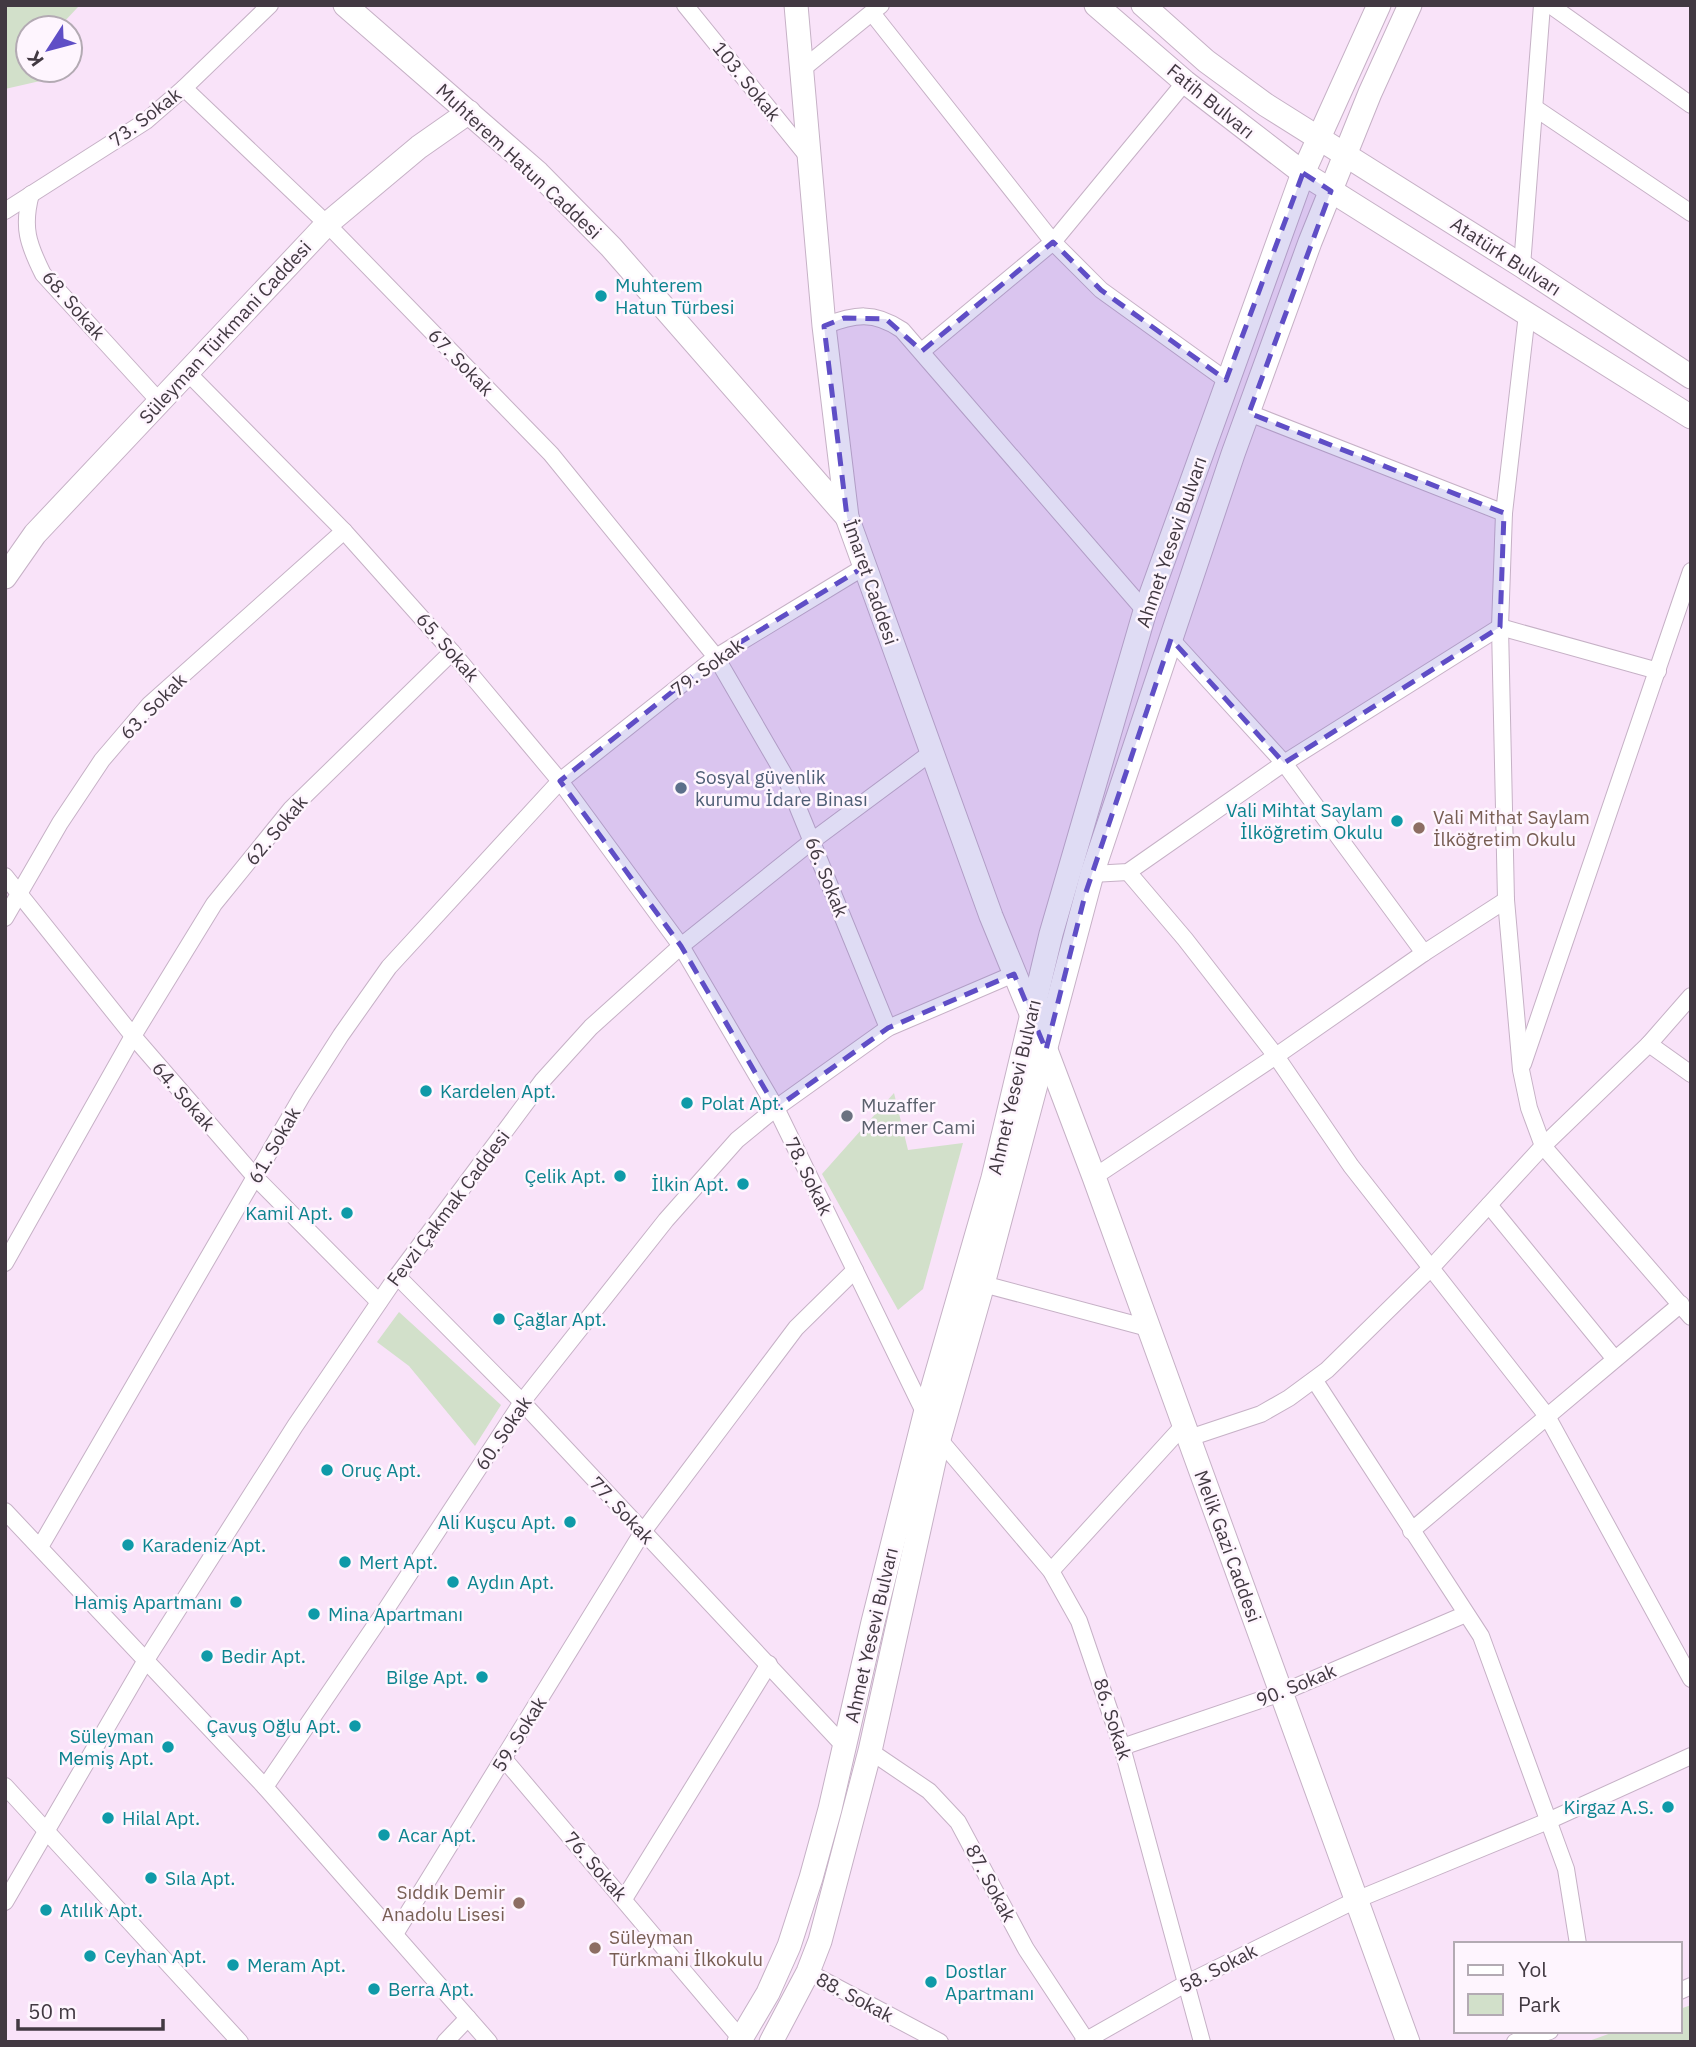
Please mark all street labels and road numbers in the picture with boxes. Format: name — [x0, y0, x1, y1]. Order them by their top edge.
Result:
street label: 103. Sokak — [708, 36, 786, 126]
street label: Fatih Bulvarı — [1162, 58, 1260, 144]
street label: Muhterem Hatun Caddesi — [431, 78, 607, 244]
street label: 73. Sokak — [104, 82, 186, 152]
street label: Atatürk Bulvarı — [1446, 211, 1566, 301]
street label: Süleyman Türkmani Caddesi — [134, 235, 316, 429]
street label: 68. Sokak — [37, 265, 111, 345]
street label: 67. Sokak — [423, 323, 499, 401]
street label: Ahmet Yesevi Bulvarı — [1130, 453, 1212, 631]
street label: İmaret Caddesi — [838, 516, 904, 648]
street label: 65. Sokak — [411, 607, 485, 687]
street label: 79. Sokak — [666, 633, 748, 701]
street label: 63. Sokak — [115, 668, 191, 744]
street label: 62. Sokak — [240, 790, 312, 870]
street label: 66. Sokak — [800, 833, 854, 921]
street label: Ahmet Yesevi Bulvarı — [982, 997, 1046, 1177]
street label: 64. Sokak — [147, 1056, 221, 1136]
street label: 61. Sokak — [243, 1103, 305, 1187]
street label: Fevzi Çakmak Caddesi — [381, 1125, 515, 1291]
street label: 78. Sokak — [780, 1133, 838, 1219]
street label: 60. Sokak — [470, 1391, 536, 1475]
street label: Melik Gazi Caddesi — [1189, 1467, 1267, 1625]
street label: 77. Sokak — [585, 1471, 659, 1549]
street label: Ahmet Yesevi Bulvarı — [839, 1545, 903, 1725]
street label: 90. Sokak — [1252, 1658, 1340, 1712]
street label: 86. Sokak — [1089, 1675, 1137, 1763]
street label: 59. Sokak — [487, 1692, 551, 1776]
street label: 76. Sokak — [559, 1826, 633, 1906]
street label: 87. Sokak — [961, 1840, 1021, 1926]
street label: 58. Sokak — [1175, 1938, 1261, 1998]
street label: 88. Sokak — [812, 1967, 898, 2027]

